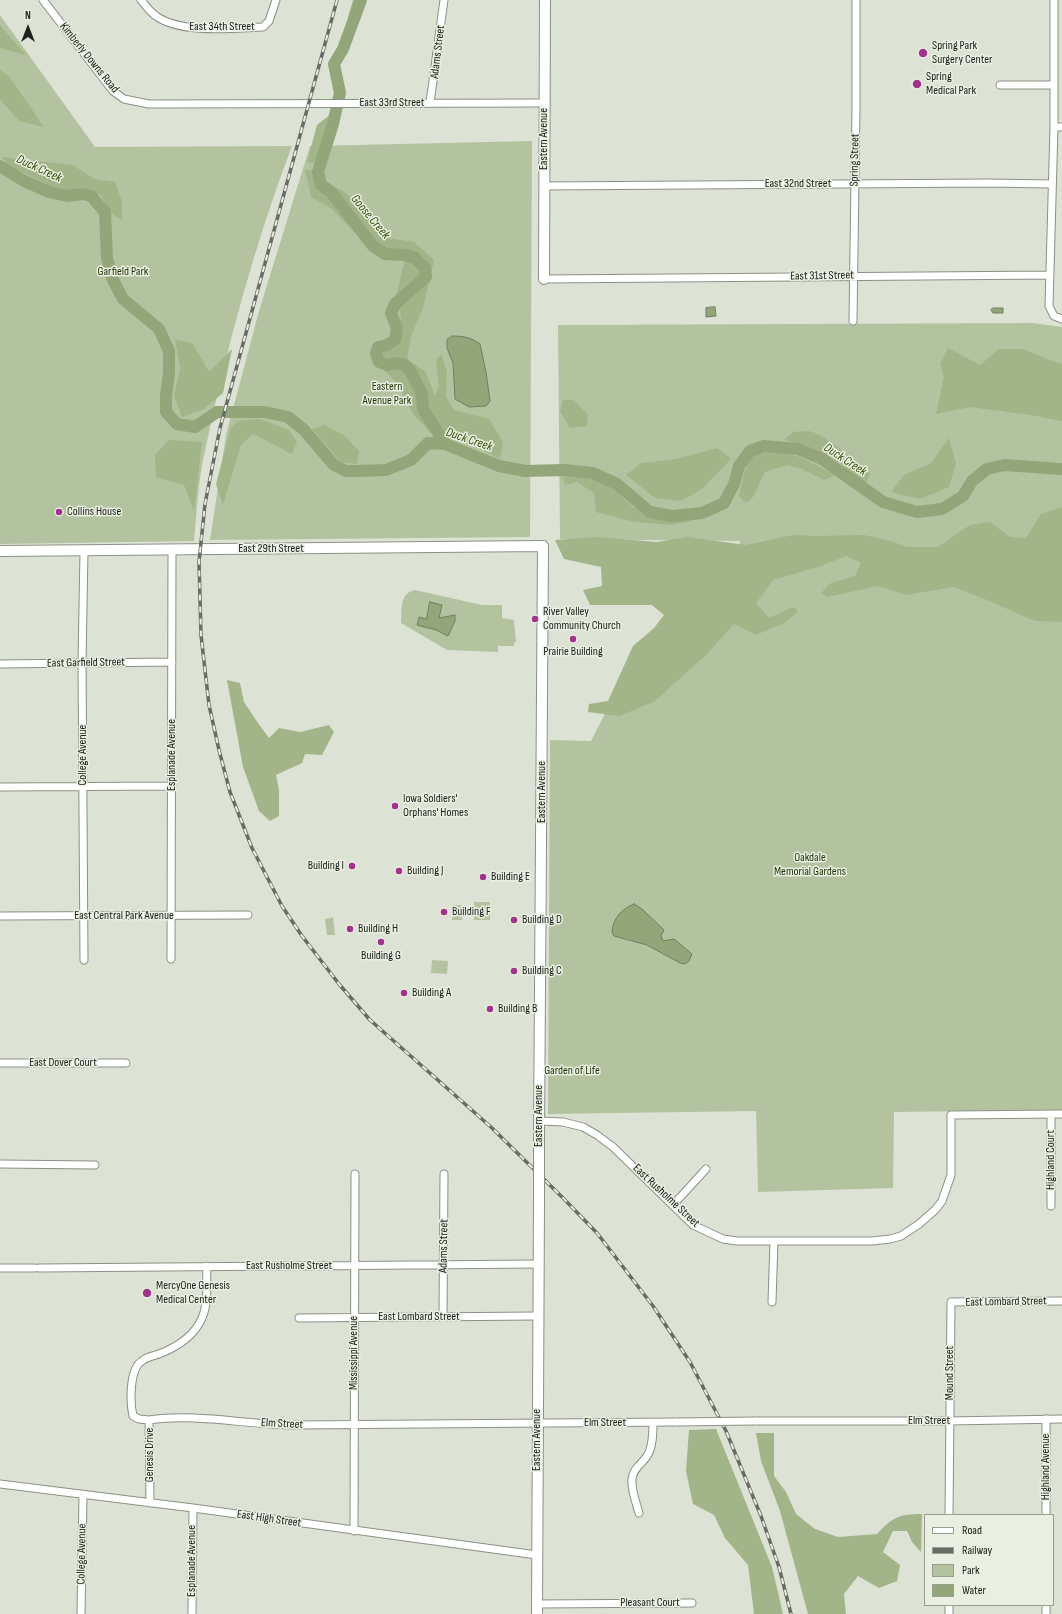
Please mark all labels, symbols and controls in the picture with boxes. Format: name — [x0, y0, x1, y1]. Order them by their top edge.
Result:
north arrow — [8, 8, 48, 48]
text: N — [25, 9, 31, 22]
street label: Kimberly Downs Road — [56, 20, 122, 96]
street label: East 34th Street — [189, 20, 255, 34]
street label: Adams Street — [428, 24, 448, 80]
place label: Spring Park Surgery Center — [932, 39, 993, 67]
marker: Spring Park Surgery Center — [917, 47, 929, 59]
place label: Spring Medical Park — [926, 70, 976, 98]
marker: Spring Medical Park — [911, 78, 923, 90]
street label: East 33rd Street — [360, 96, 424, 110]
street label: Eastern Avenue — [537, 108, 551, 170]
street label: Spring Street — [847, 133, 863, 187]
water label: Duck Creek — [14, 152, 64, 186]
street label: East 32nd Street — [765, 177, 831, 191]
water label: Goose Creek — [347, 192, 393, 242]
park label: Garfield Park — [98, 265, 148, 279]
street label: East 31st Street — [790, 268, 854, 284]
park label: Eastern Avenue Park — [363, 380, 411, 408]
water label: Duck Creek — [444, 425, 494, 455]
water label: Duck Creek — [821, 440, 869, 480]
place label: Collins House — [67, 505, 121, 519]
marker: Collins House — [54, 507, 64, 517]
street label: East 29th Street — [238, 542, 304, 556]
place label: River Valley Community Church — [543, 605, 621, 633]
marker: River Valley Community Church — [530, 614, 540, 624]
marker: Prairie Building — [568, 634, 578, 644]
place label: Prairie Building — [543, 645, 603, 659]
street label: East Garfield Street — [47, 655, 125, 671]
street label: Esplanade Avenue — [165, 719, 179, 791]
street label: College Avenue — [76, 725, 90, 785]
street label: Eastern Avenue — [535, 761, 549, 823]
place label: Iowa Soldiers' Orphans' Homes — [403, 792, 468, 820]
marker: Iowa Soldiers' Orphans' Homes — [390, 801, 400, 811]
park label: Oakdale Memorial Gardens — [774, 851, 846, 879]
place label: Building I — [308, 859, 344, 873]
marker: Building I — [347, 861, 357, 871]
place label: Building J — [407, 864, 443, 878]
marker: Building J — [394, 866, 404, 876]
place label: Building E — [491, 870, 530, 884]
marker: Building E — [478, 872, 488, 882]
place label: Building F — [452, 905, 491, 919]
marker: Building F — [439, 907, 449, 917]
street label: East Central Park Avenue — [74, 909, 174, 923]
place label: Building D — [522, 913, 562, 927]
marker: Building D — [509, 915, 519, 925]
place label: Building H — [358, 922, 398, 936]
marker: Building H — [345, 924, 355, 934]
marker: Building G — [376, 937, 386, 947]
place label: Building G — [361, 949, 401, 963]
place label: Building C — [522, 964, 562, 978]
marker: Building C — [509, 966, 519, 976]
place label: Building A — [412, 986, 451, 1000]
marker: Building A — [399, 988, 409, 998]
place label: Building B — [498, 1002, 537, 1016]
marker: Building B — [485, 1004, 495, 1014]
street label: East Dover Court — [29, 1056, 97, 1070]
park label: Garden of Life — [544, 1064, 600, 1078]
street label: Eastern Avenue — [532, 1085, 546, 1147]
street label: Highland Court — [1044, 1130, 1058, 1190]
street label: East Rusholme Street — [630, 1161, 702, 1231]
street label: Adams Street — [436, 1219, 452, 1273]
street label: East Rusholme Street — [246, 1259, 332, 1273]
place label: MercyOne Genesis Medical Center — [156, 1279, 230, 1307]
marker: MercyOne Genesis Medical Center — [141, 1287, 153, 1299]
street label: East Lombard Street — [965, 1294, 1047, 1310]
street label: East Lombard Street — [378, 1310, 460, 1324]
street label: Mississippi Avenue — [347, 1316, 361, 1390]
street label: Mound Street — [943, 1346, 957, 1400]
street label: Eastern Avenue — [530, 1409, 544, 1471]
street label: Elm Street — [908, 1414, 950, 1428]
street label: Elm Street — [261, 1416, 303, 1432]
street label: Elm Street — [584, 1416, 626, 1430]
street label: Genesis Drive — [143, 1428, 157, 1482]
street label: Highland Avenue — [1039, 1434, 1053, 1500]
street label: East High Street — [236, 1507, 302, 1531]
legend — [924, 1514, 1054, 1606]
street label: College Avenue — [74, 1523, 90, 1585]
text: Road — [962, 1523, 982, 1538]
street label: Esplanade Avenue — [185, 1525, 199, 1597]
text: Railway — [962, 1543, 992, 1558]
text: Park — [962, 1563, 980, 1578]
text: Water — [962, 1583, 986, 1598]
street label: Pleasant Court — [620, 1596, 680, 1610]

